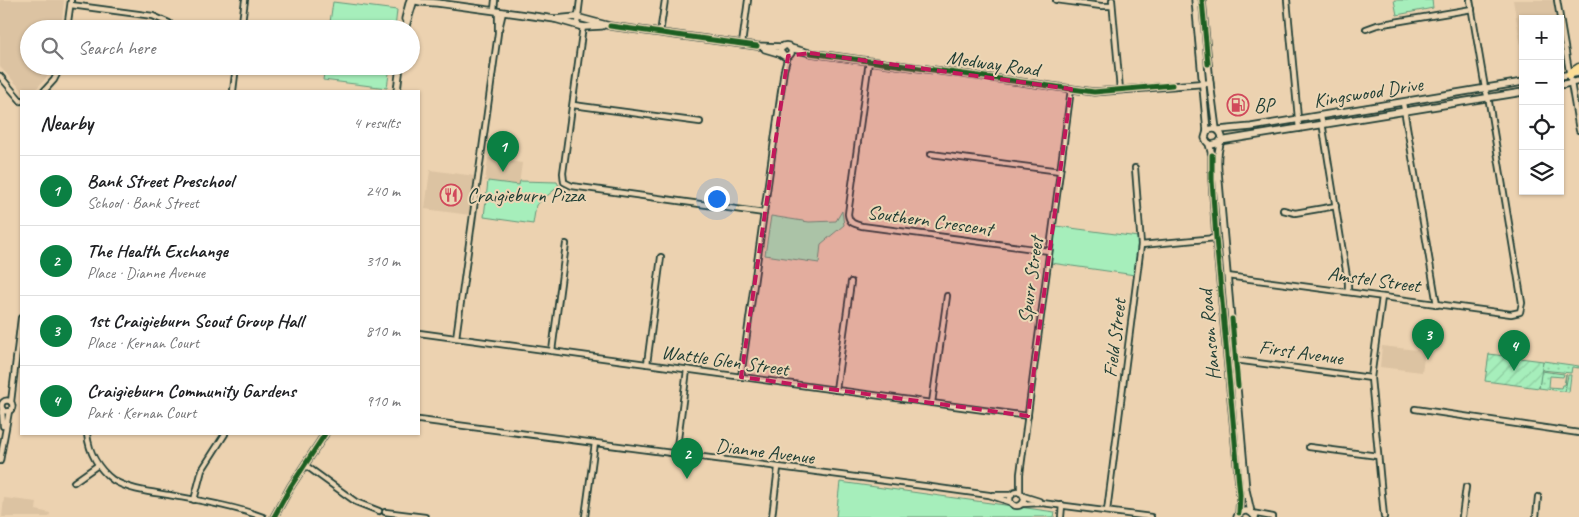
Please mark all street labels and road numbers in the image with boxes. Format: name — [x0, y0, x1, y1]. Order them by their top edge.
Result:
street label: Medway Road — [945, 45, 1044, 83]
street label: Kingswood Drive — [1312, 71, 1426, 113]
street label: Southern Crescent — [866, 199, 998, 242]
street label: Spurr Street — [1012, 232, 1049, 325]
street label: Amstel Street — [1326, 261, 1424, 299]
street label: Hanson Road — [1193, 285, 1226, 381]
street label: Field Street — [1097, 295, 1132, 379]
street label: First Avenue — [1257, 334, 1346, 371]
street label: Wattle Glen Street — [660, 339, 792, 382]
street label: Dianne Avenue — [714, 433, 817, 470]

